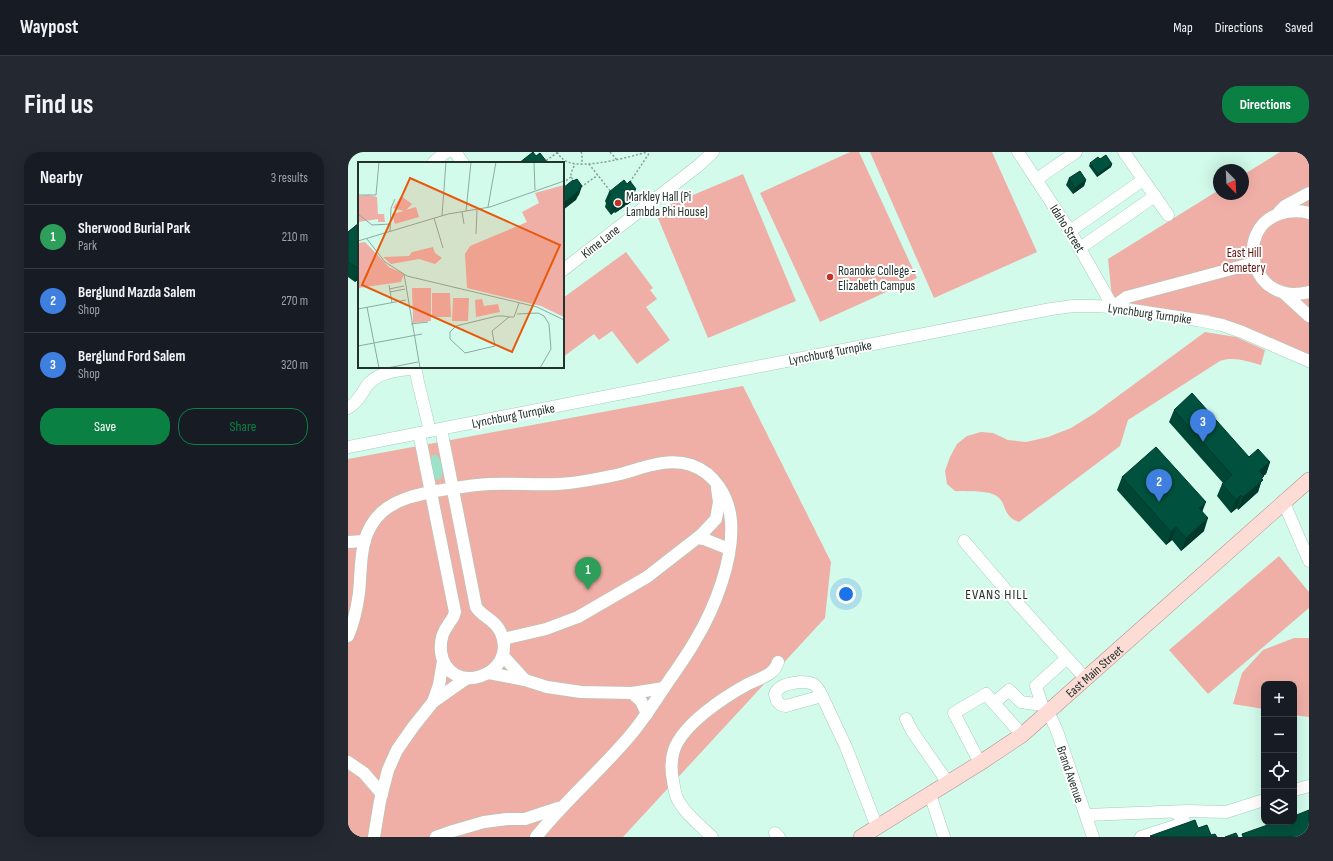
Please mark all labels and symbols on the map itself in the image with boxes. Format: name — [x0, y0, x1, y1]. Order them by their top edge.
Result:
inset map — [358, 162, 564, 368]
north arrow — [1213, 164, 1249, 200]
place label: Markley Hall (Pi Lambda Phi House) — [626, 189, 708, 220]
marker: Markley Hall (Pi Lambda Phi House) — [613, 198, 623, 208]
street label: Idaho Street — [1046, 202, 1088, 255]
street label: Kime Lane — [578, 222, 623, 262]
park label: East Hill Cemetery — [1223, 245, 1265, 276]
place label: Roanoke College - Elizabeth Campus — [838, 263, 916, 294]
marker: Roanoke College - Elizabeth Campus — [825, 272, 835, 282]
street label: Lynchburg Turnpike — [1107, 300, 1193, 328]
street label: Lynchburg Turnpike — [787, 337, 873, 369]
street label: Lynchburg Turnpike — [470, 400, 556, 432]
pin: 3 — [1190, 409, 1216, 442]
pin: 2 — [1146, 469, 1172, 502]
pin: 1 — [575, 557, 601, 590]
your location — [836, 584, 856, 604]
district label: EVANS HILL — [965, 586, 1029, 603]
street label: East Main Street — [1063, 642, 1127, 701]
street label: Brand Avenue — [1053, 744, 1087, 805]

